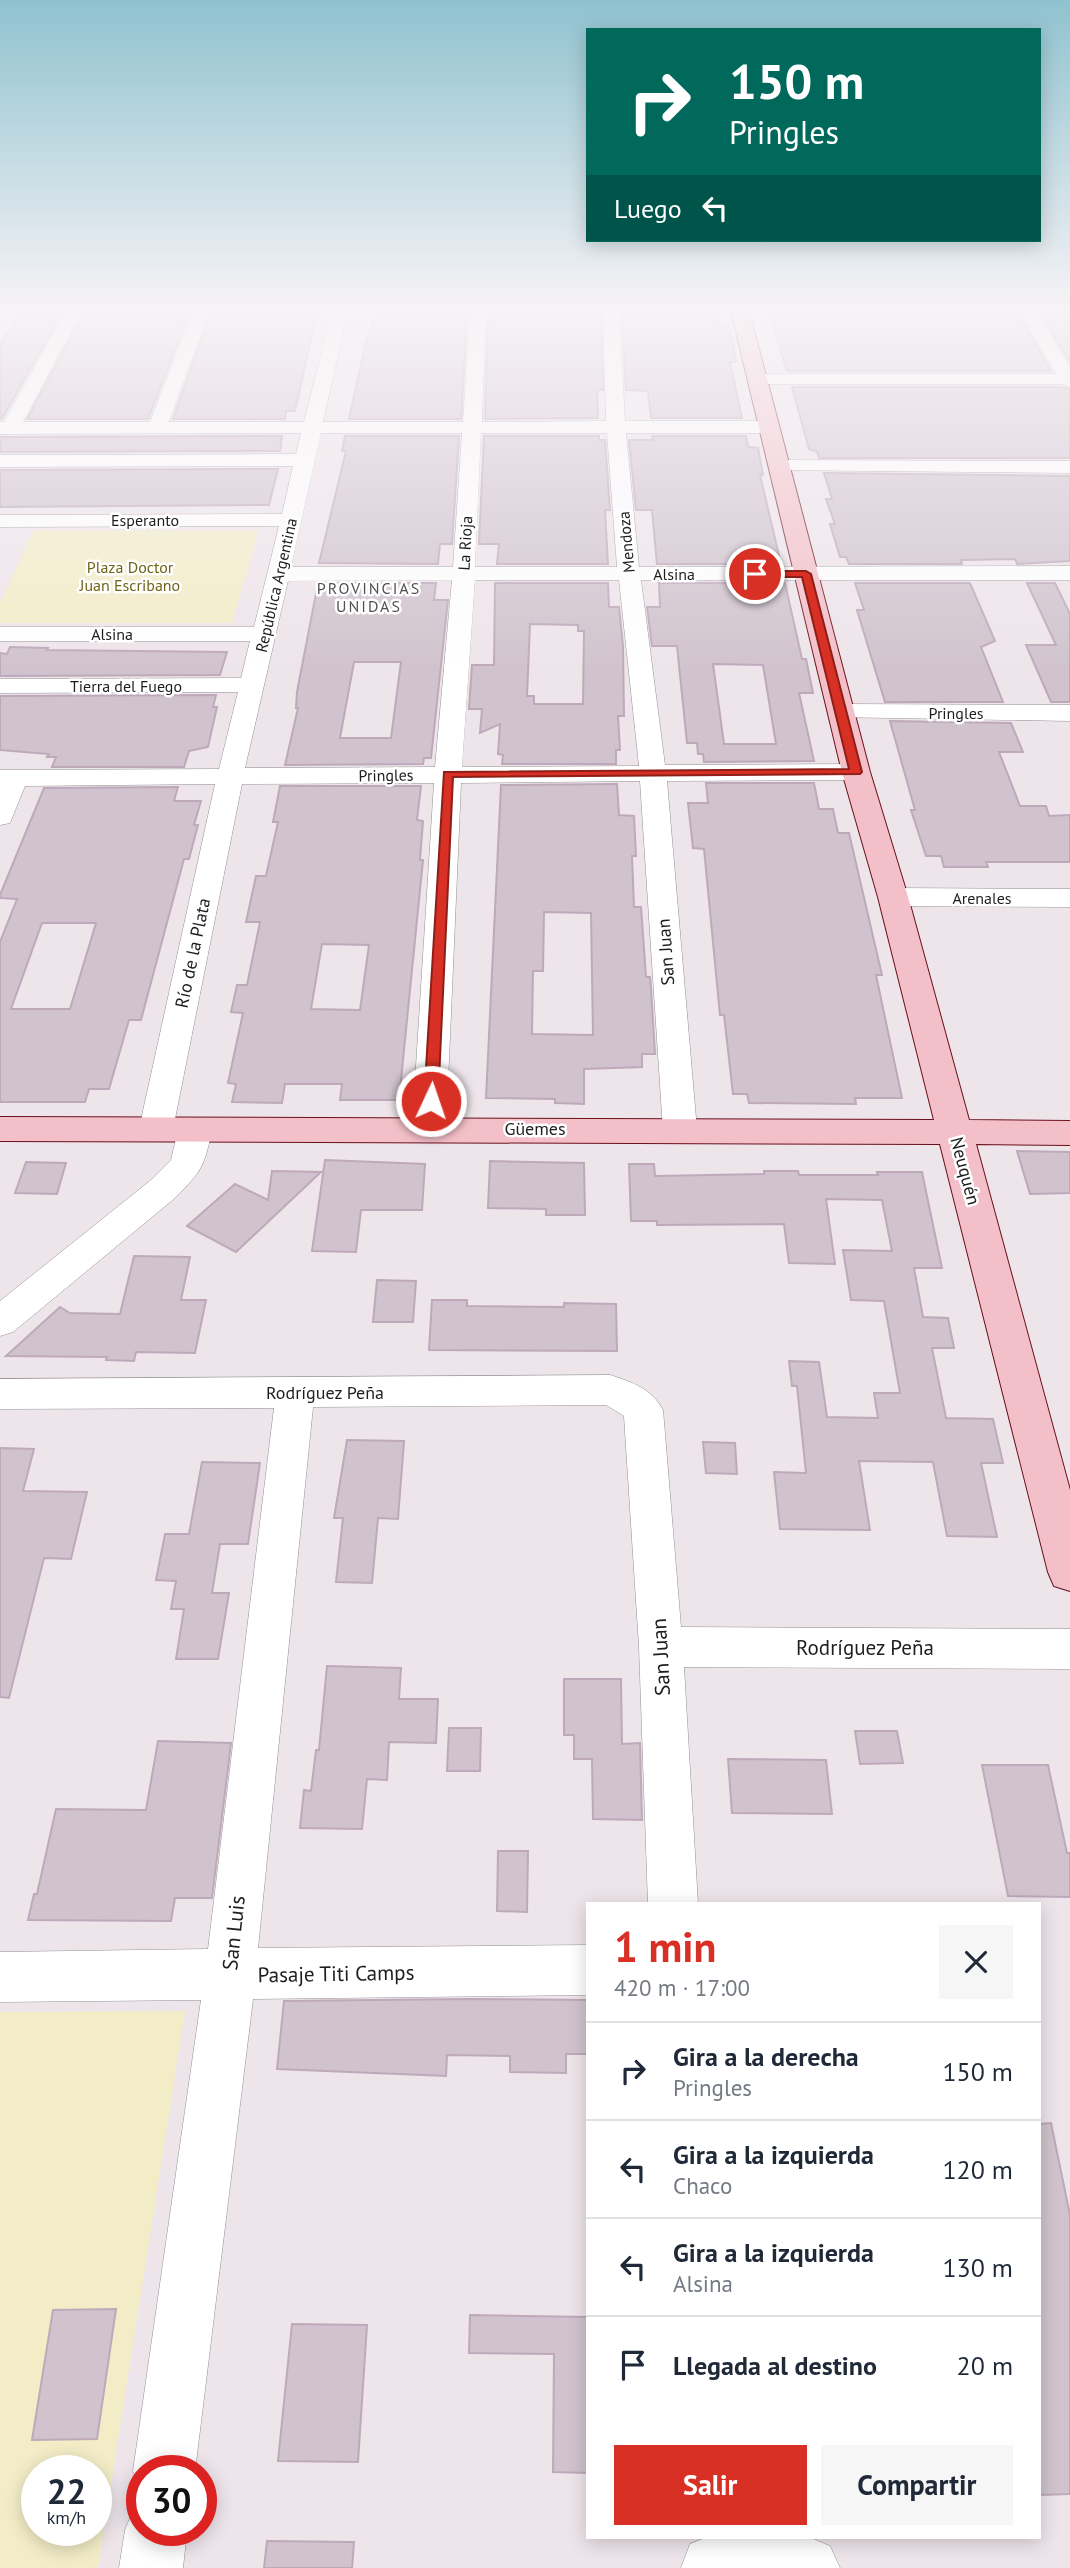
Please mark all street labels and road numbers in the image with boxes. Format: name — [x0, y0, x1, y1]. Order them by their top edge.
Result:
street label: Esperanto — [111, 510, 179, 530]
street label: Mendoza — [613, 510, 639, 574]
street label: La Rioja — [454, 515, 476, 571]
street label: República Argentina — [251, 516, 301, 654]
street label: Alsina — [653, 564, 695, 584]
street label: Alsina — [91, 624, 133, 644]
street label: Tierra del Fuego — [70, 676, 182, 696]
street label: Pringles — [929, 703, 984, 723]
street label: Pringles — [358, 765, 414, 785]
street label: Arenales — [952, 888, 1012, 908]
street label: Río de la Plata — [170, 896, 215, 1010]
street label: San Juan — [652, 918, 679, 986]
street label: Güemes — [504, 1117, 566, 1140]
street label: Neuquén — [945, 1134, 986, 1207]
street label: Rodríguez Peña — [266, 1381, 384, 1404]
street label: San Juan — [645, 1617, 676, 1697]
street label: Rodríguez Peña — [796, 1634, 934, 1661]
street label: San Luis — [216, 1894, 251, 1972]
street label: Pasaje Titi Camps — [257, 1959, 415, 1988]

